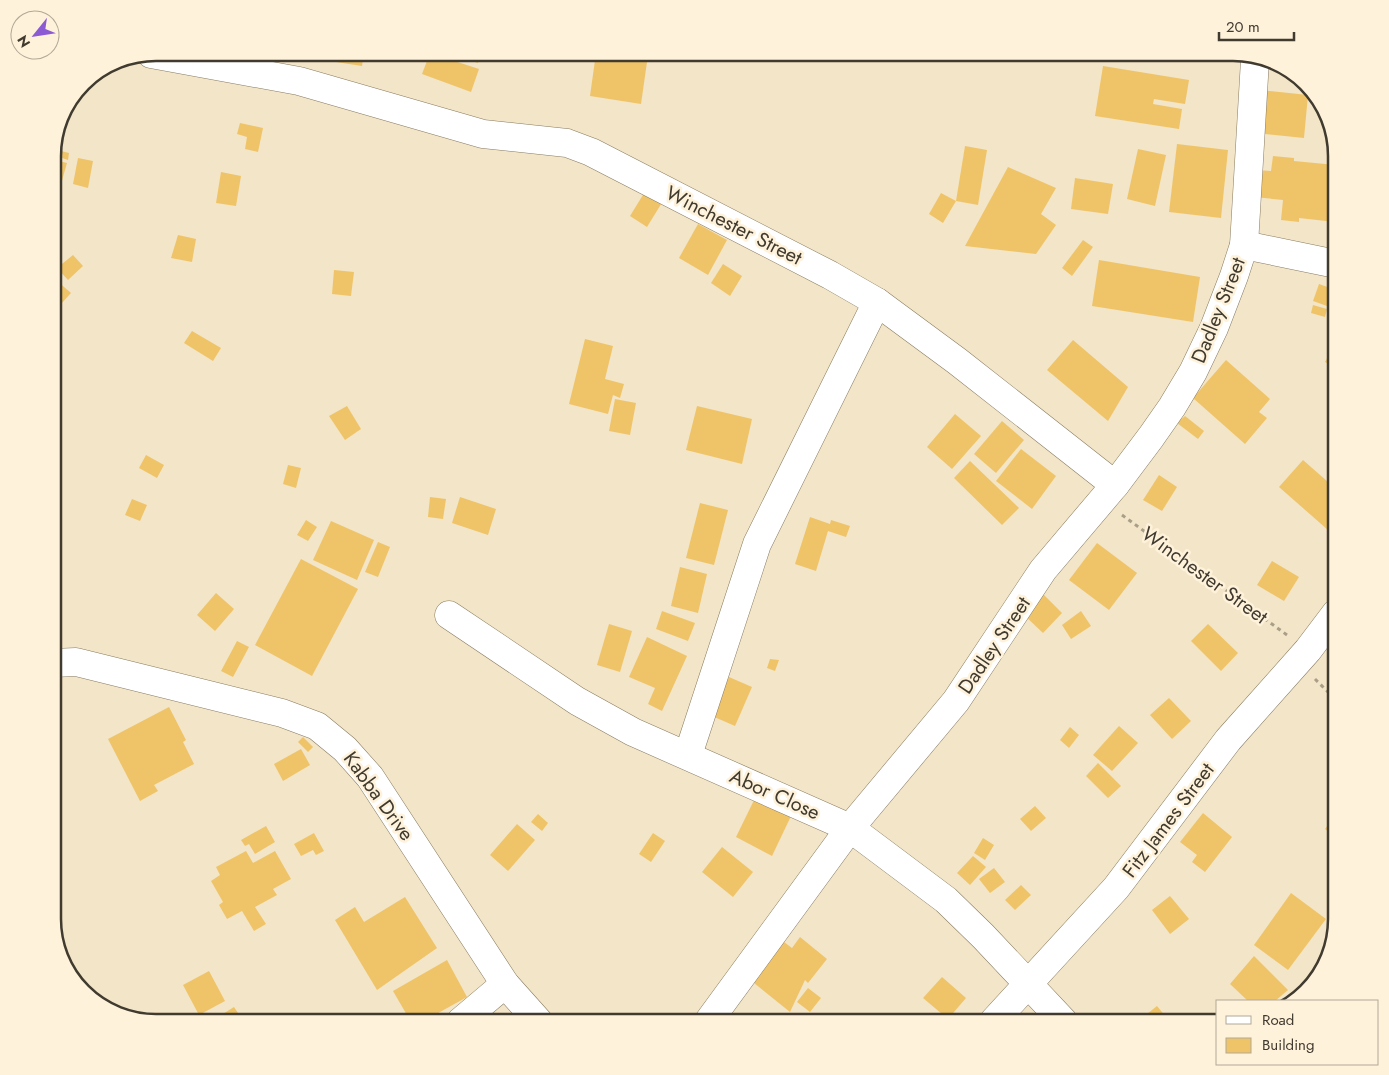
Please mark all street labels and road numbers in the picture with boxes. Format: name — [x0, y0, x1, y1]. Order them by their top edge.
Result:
street label: Winchester Street — [661, 179, 807, 272]
street label: Dadley Street — [1184, 253, 1253, 367]
street label: Winchester Street — [1136, 520, 1274, 631]
street label: Dadley Street — [951, 591, 1038, 700]
street label: Kabba Drive — [336, 746, 421, 847]
street label: Fitz James Street — [1116, 757, 1221, 884]
street label: Abor Close — [725, 762, 825, 827]

